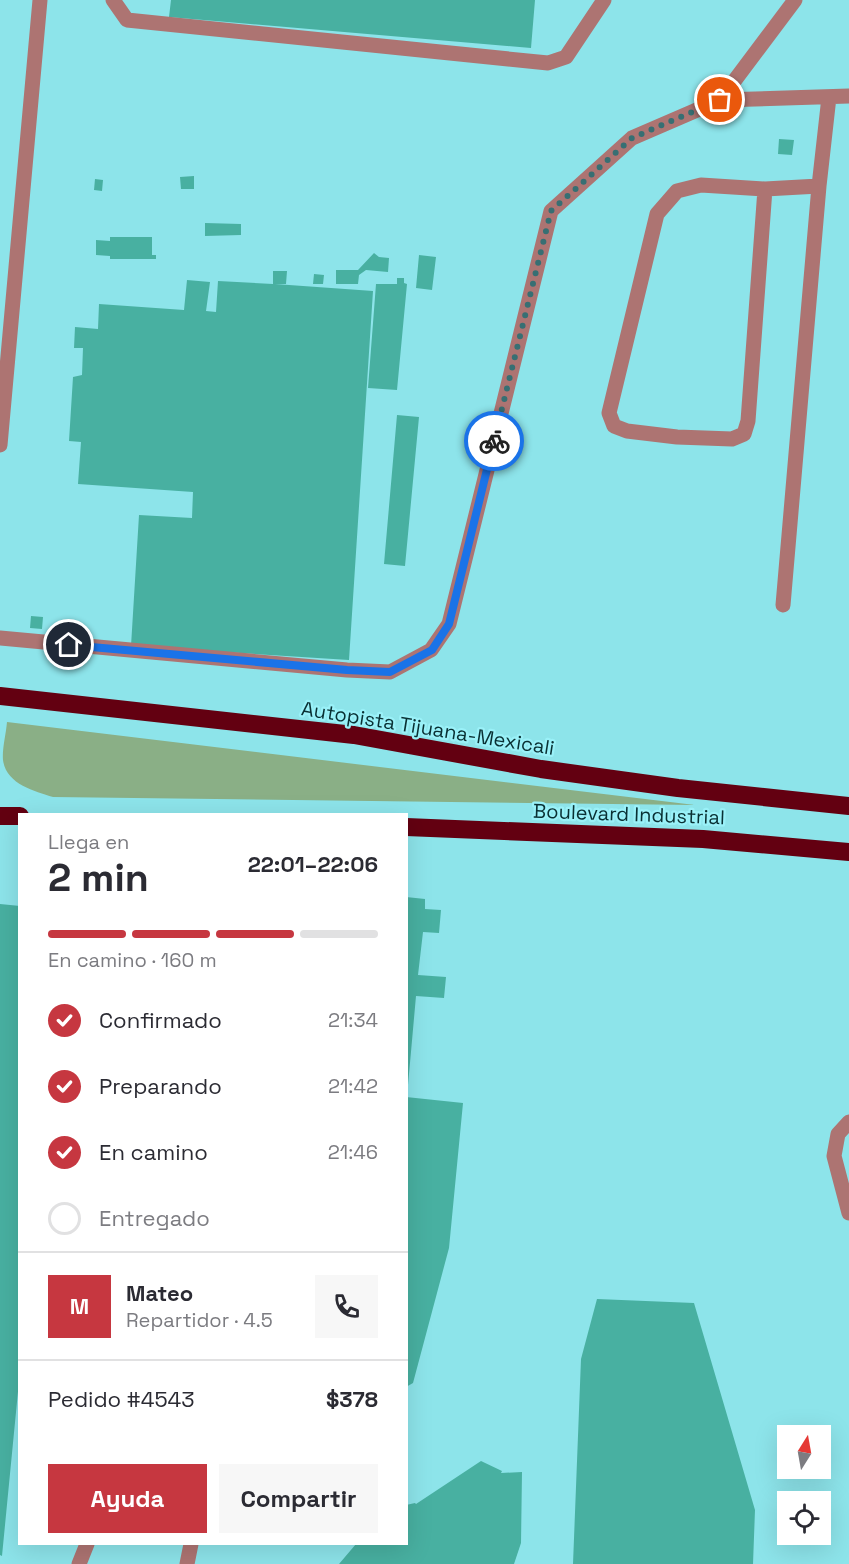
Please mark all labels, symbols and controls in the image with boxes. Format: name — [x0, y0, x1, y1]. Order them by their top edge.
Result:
pin — [694, 74, 745, 125]
icon: bag — [703, 83, 736, 116]
courier — [464, 411, 524, 471]
icon: bike — [478, 425, 511, 458]
pin — [43, 619, 94, 670]
icon: home — [52, 628, 85, 661]
street label: Autopista Tijuana-Mexicali — [300, 695, 556, 761]
street label: Boulevard Industrial — [533, 798, 725, 830]
text: Llega en — [48, 829, 129, 855]
text: 22:01–22:06 — [248, 850, 378, 878]
text: 2 min — [48, 853, 149, 902]
text: En camino · 160 m — [48, 947, 217, 973]
icon: check — [48, 1004, 81, 1037]
text: Confirmado — [99, 1006, 222, 1034]
text: 21:34 — [328, 1007, 378, 1033]
icon: check — [48, 1070, 81, 1103]
text: Preparando — [99, 1072, 222, 1100]
text: 21:42 — [328, 1073, 378, 1099]
icon: check — [48, 1136, 81, 1169]
text: En camino — [99, 1138, 208, 1166]
text: 21:46 — [328, 1139, 378, 1165]
text: Entregado — [99, 1204, 210, 1232]
button: phone — [315, 1275, 378, 1338]
text: Mateo — [126, 1279, 193, 1307]
text: M — [70, 1292, 89, 1320]
text: Repartidor · 4.5 — [126, 1307, 273, 1333]
text: Pedido #4543 — [48, 1385, 195, 1413]
text: $378 — [326, 1385, 378, 1413]
north arrow — [777, 1425, 831, 1479]
map controls — [777, 1425, 831, 1545]
button: Ayuda — [48, 1464, 207, 1533]
button: Compartir — [219, 1464, 378, 1533]
button: locate — [777, 1491, 831, 1545]

